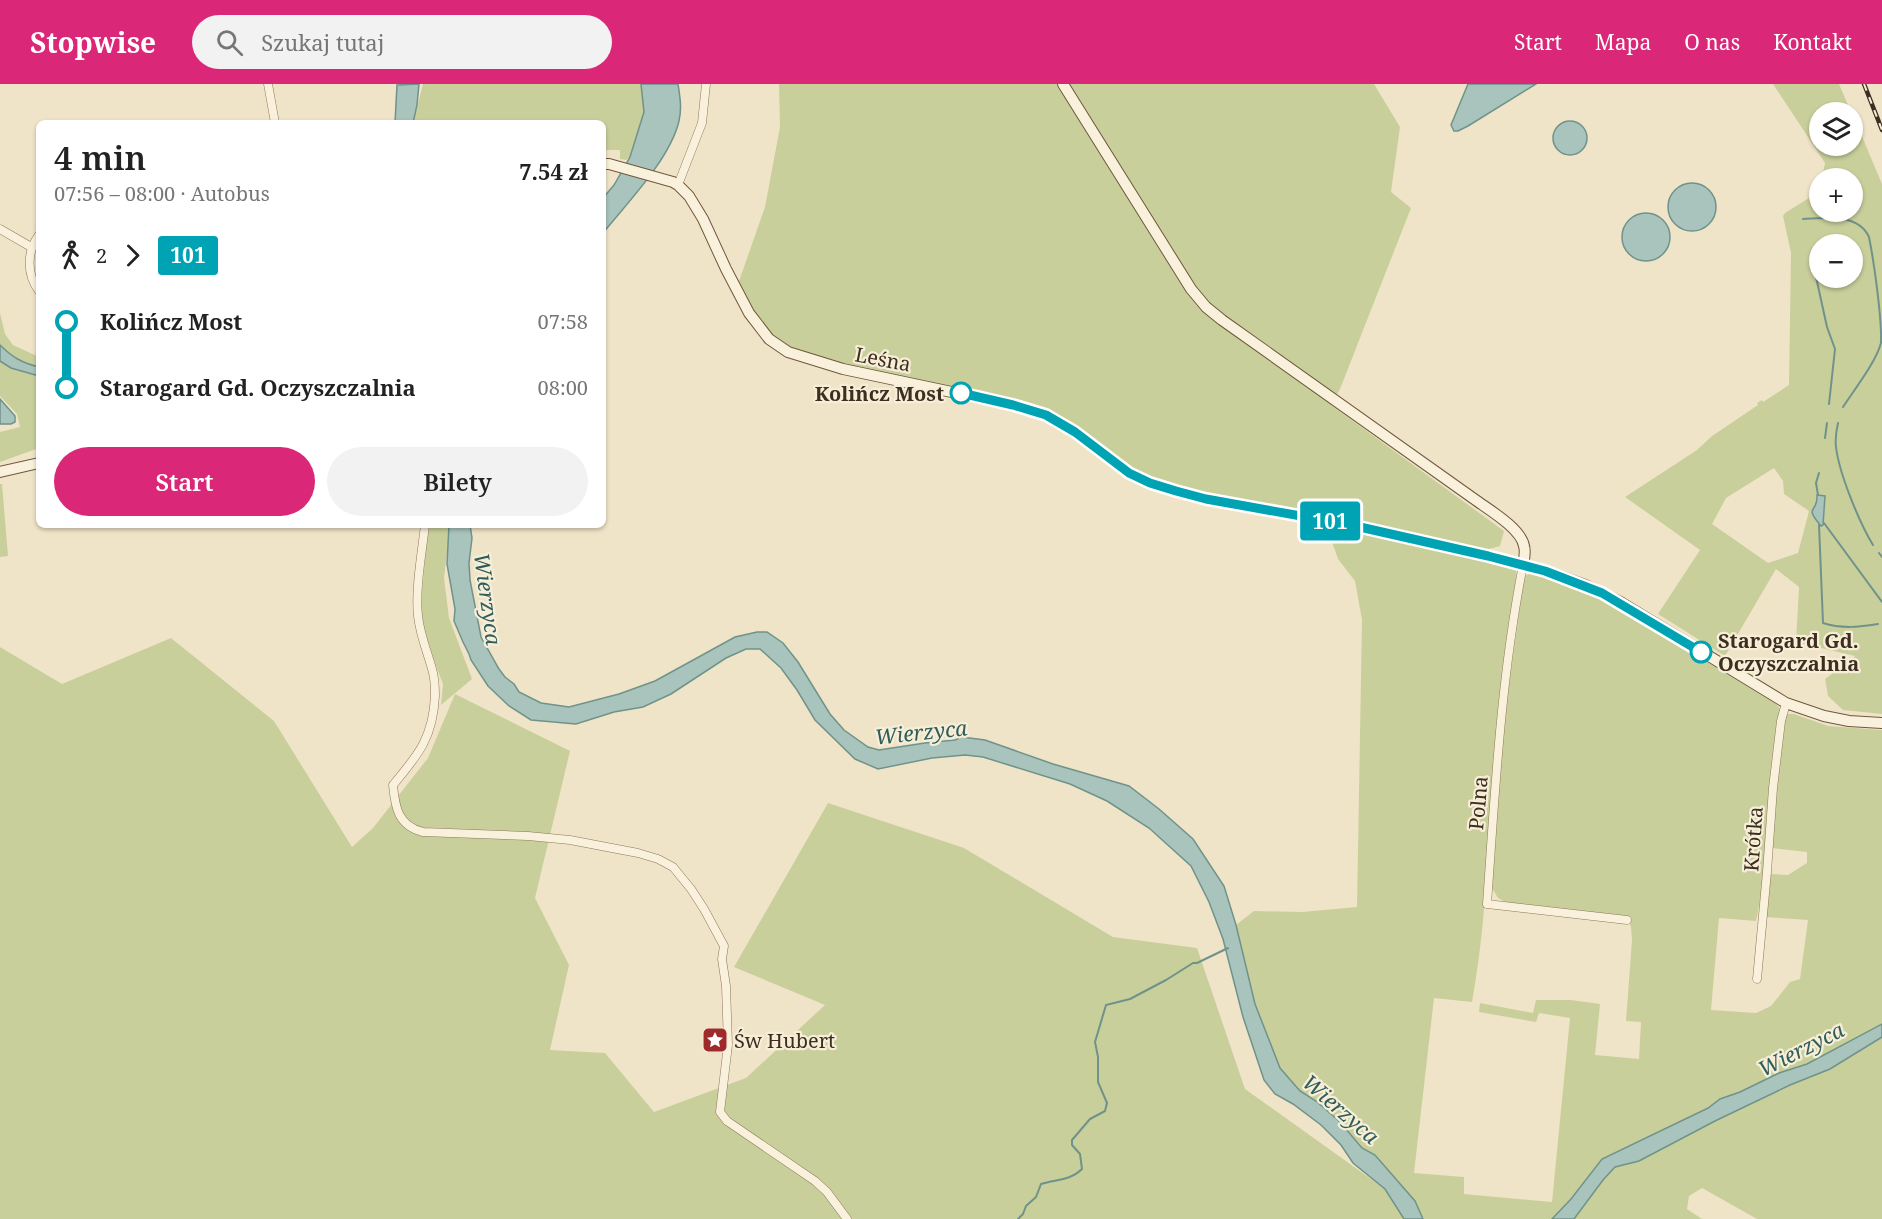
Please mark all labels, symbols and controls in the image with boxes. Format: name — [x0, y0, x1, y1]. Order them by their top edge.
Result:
search box — [192, 15, 612, 69]
text: Stopwise — [30, 23, 156, 61]
icon: search — [213, 26, 246, 59]
text: Szukaj tutaj — [261, 27, 384, 57]
text: Start — [1514, 28, 1562, 56]
text: Mapa — [1595, 28, 1651, 56]
text: O nas — [1684, 28, 1740, 56]
text: Kontakt — [1773, 28, 1852, 56]
map controls — [1809, 102, 1863, 288]
button: layers — [1809, 102, 1863, 156]
text: 4 min — [54, 135, 146, 180]
text: 7.54 zł — [519, 156, 588, 186]
button: + — [1809, 168, 1863, 222]
text: 07:56 – 08:00 · Autobus — [54, 180, 270, 207]
button: − — [1809, 234, 1863, 288]
icon: walk — [54, 239, 87, 272]
icon: forward — [116, 239, 149, 272]
text: 101 — [170, 241, 206, 269]
text: 2 — [96, 242, 107, 269]
text: Kolińcz Most — [100, 306, 242, 336]
text: 07:58 — [538, 308, 588, 335]
street label: Leśna — [853, 340, 913, 378]
text: Starogard Gd. Oczyszczalnia — [100, 372, 416, 402]
text: 08:00 — [538, 374, 588, 401]
place label: Kolińcz Most — [815, 380, 944, 407]
marker: Kolińcz Most — [950, 382, 972, 404]
button: Start — [54, 447, 315, 516]
button: Bilety — [327, 447, 588, 516]
line badge: 101 — [1296, 502, 1364, 540]
text: 101 — [1312, 507, 1348, 535]
water label: Wierzyca — [468, 551, 508, 648]
place label: Starogard Gd. Oczyszczalnia — [1718, 627, 1859, 677]
marker: Starogard Gd. Oczyszczalnia — [1690, 641, 1712, 663]
water label: Wierzyca — [873, 713, 969, 751]
street label: Polna — [1462, 775, 1494, 831]
street label: Krótka — [1737, 806, 1769, 872]
water label: Wierzyca — [1753, 1015, 1849, 1083]
place icon: Św Hubert — [700, 1025, 730, 1055]
place label: Św Hubert — [734, 1027, 835, 1054]
water label: Wierzyca — [1297, 1068, 1386, 1151]

